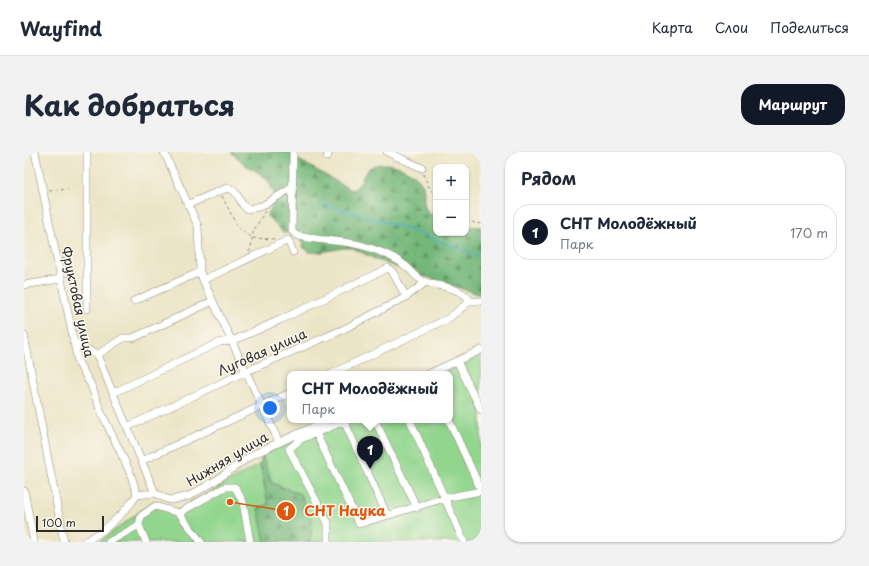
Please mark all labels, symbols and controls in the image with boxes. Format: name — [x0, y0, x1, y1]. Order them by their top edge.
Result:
text: Wayfind — [20, 14, 102, 42]
text: Карта — [652, 17, 693, 38]
text: Слои — [715, 17, 748, 38]
text: Поделиться — [770, 17, 849, 38]
text: Как добраться — [24, 83, 235, 126]
button: Маршрут — [741, 84, 845, 125]
map controls — [433, 164, 469, 236]
button: + — [433, 164, 469, 200]
text: Рядом — [521, 165, 576, 191]
button: − — [433, 200, 469, 236]
text: СНТ Молодёжный — [560, 211, 697, 234]
text: 1 — [532, 223, 538, 242]
text: 170 m — [790, 223, 828, 242]
text: Парк — [560, 234, 594, 253]
street label: Фруктовая улица — [57, 245, 100, 360]
street label: Луговая улица — [214, 323, 310, 380]
popup — [287, 371, 453, 423]
text: СНТ Молодёжный — [302, 376, 438, 399]
your location — [260, 398, 280, 418]
text: Парк — [302, 399, 335, 418]
street label: Нижняя улица — [182, 426, 272, 491]
pin: 1 — [357, 436, 383, 469]
callout: СНТ Наука — [276, 498, 394, 524]
text: СНТ Наука — [304, 500, 386, 521]
text: 1 — [283, 502, 289, 520]
scale bar — [36, 514, 104, 533]
text: 100 m — [42, 514, 76, 531]

